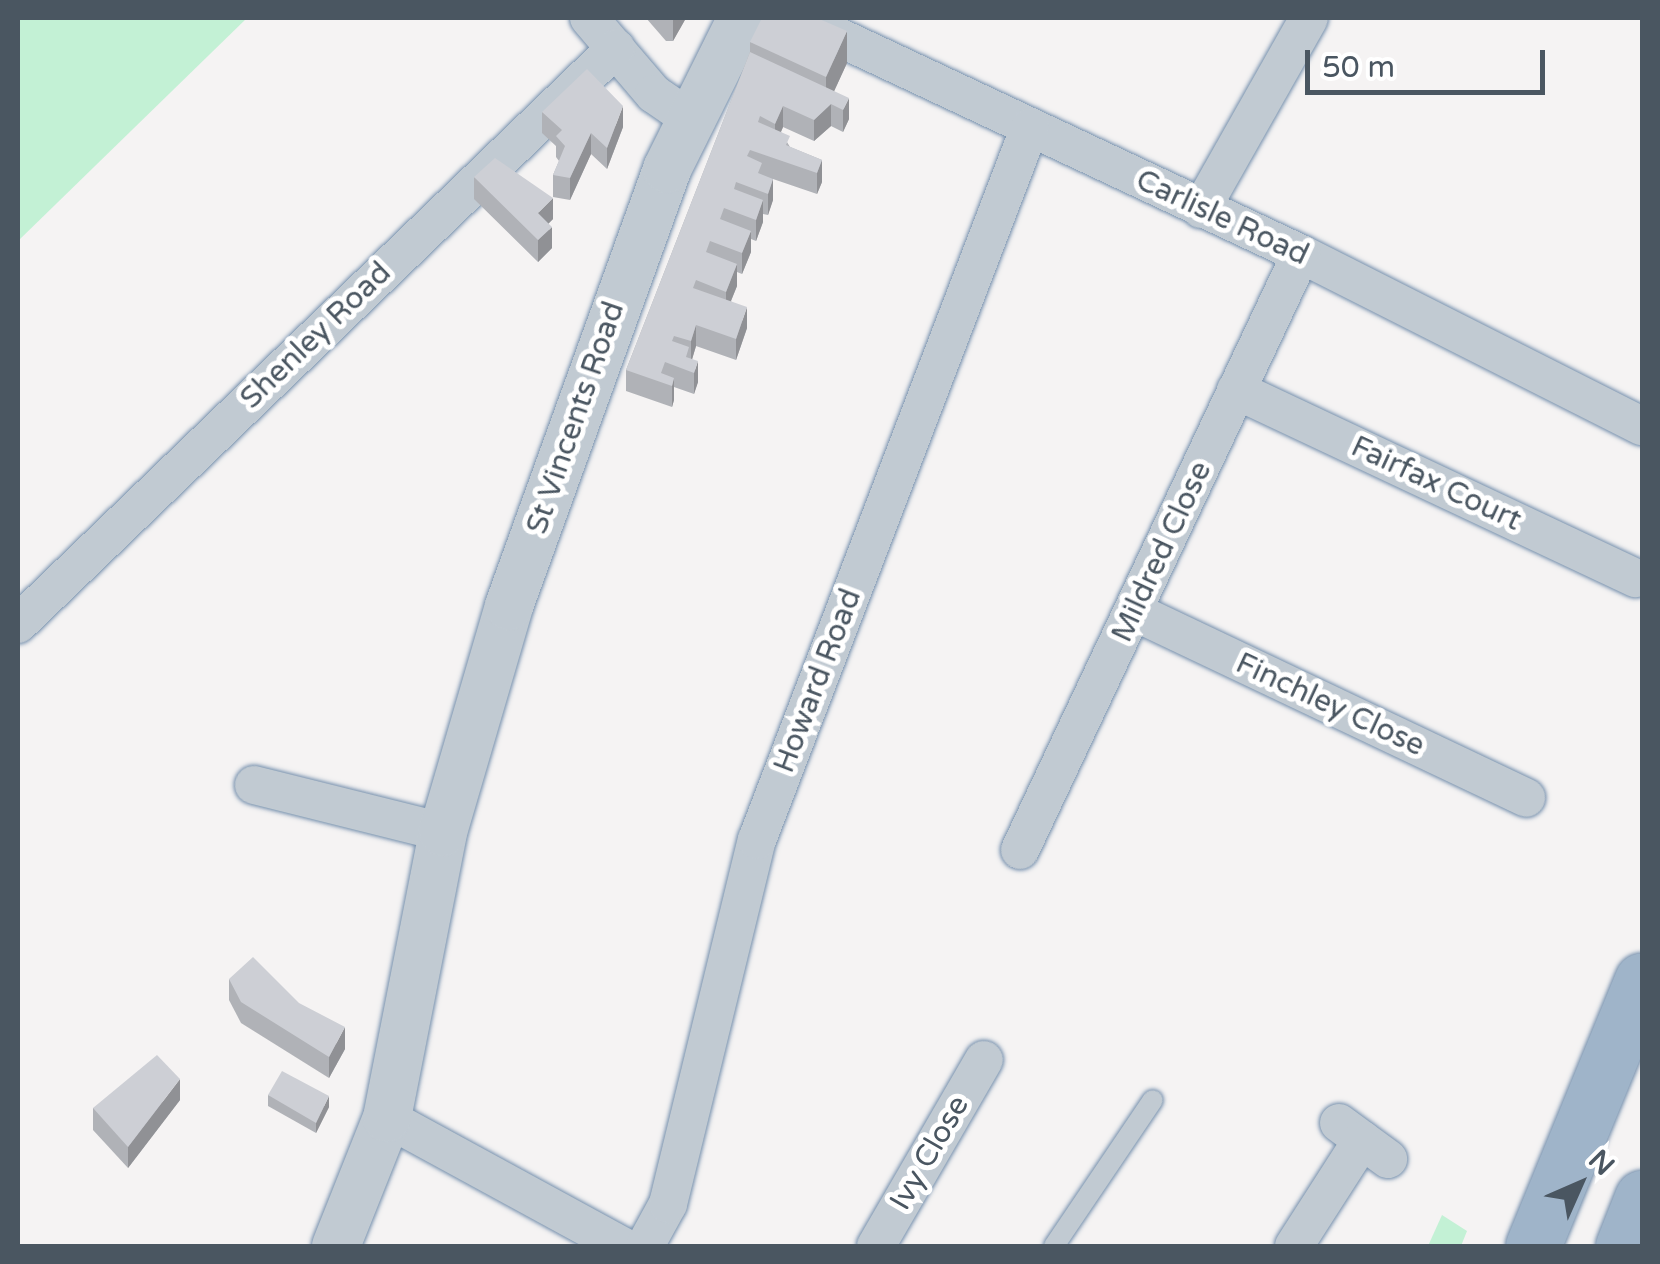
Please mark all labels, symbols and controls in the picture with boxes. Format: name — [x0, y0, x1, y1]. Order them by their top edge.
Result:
scale bar — [1310, 30, 1550, 92]
text: 50 m — [1322, 49, 1395, 86]
street label: Carlisle Road — [1130, 162, 1314, 274]
street label: Shenley Road — [233, 255, 399, 417]
street label: St Vincents Road — [519, 297, 633, 539]
street label: Fairfax Court — [1345, 429, 1527, 539]
street label: Mildred Close — [1104, 456, 1220, 648]
street label: Howard Road — [766, 584, 870, 778]
street label: Finchley Close — [1230, 646, 1430, 764]
street label: Ivy Close — [883, 1089, 977, 1217]
north arrow — [1530, 1134, 1630, 1234]
text: N — [1581, 1143, 1621, 1183]

